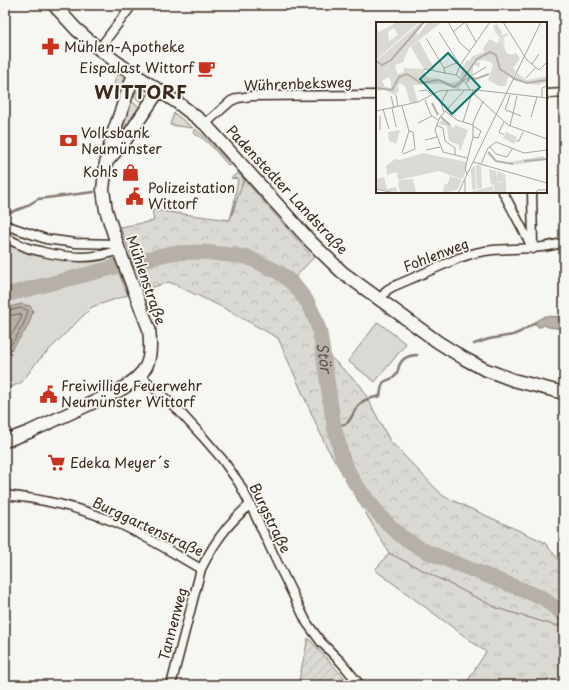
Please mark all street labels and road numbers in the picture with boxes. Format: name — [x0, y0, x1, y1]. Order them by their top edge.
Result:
street label: Wührenbeksweg — [243, 71, 353, 96]
street label: Padenstedter Landstraße — [222, 120, 353, 259]
street label: Mühlenstraße — [121, 232, 172, 327]
street label: Fohlenweg — [400, 232, 472, 277]
street label: Burgstraße — [244, 479, 296, 556]
street label: Burggartenstraße — [89, 492, 207, 562]
street label: Tannenweg — [153, 585, 192, 663]

